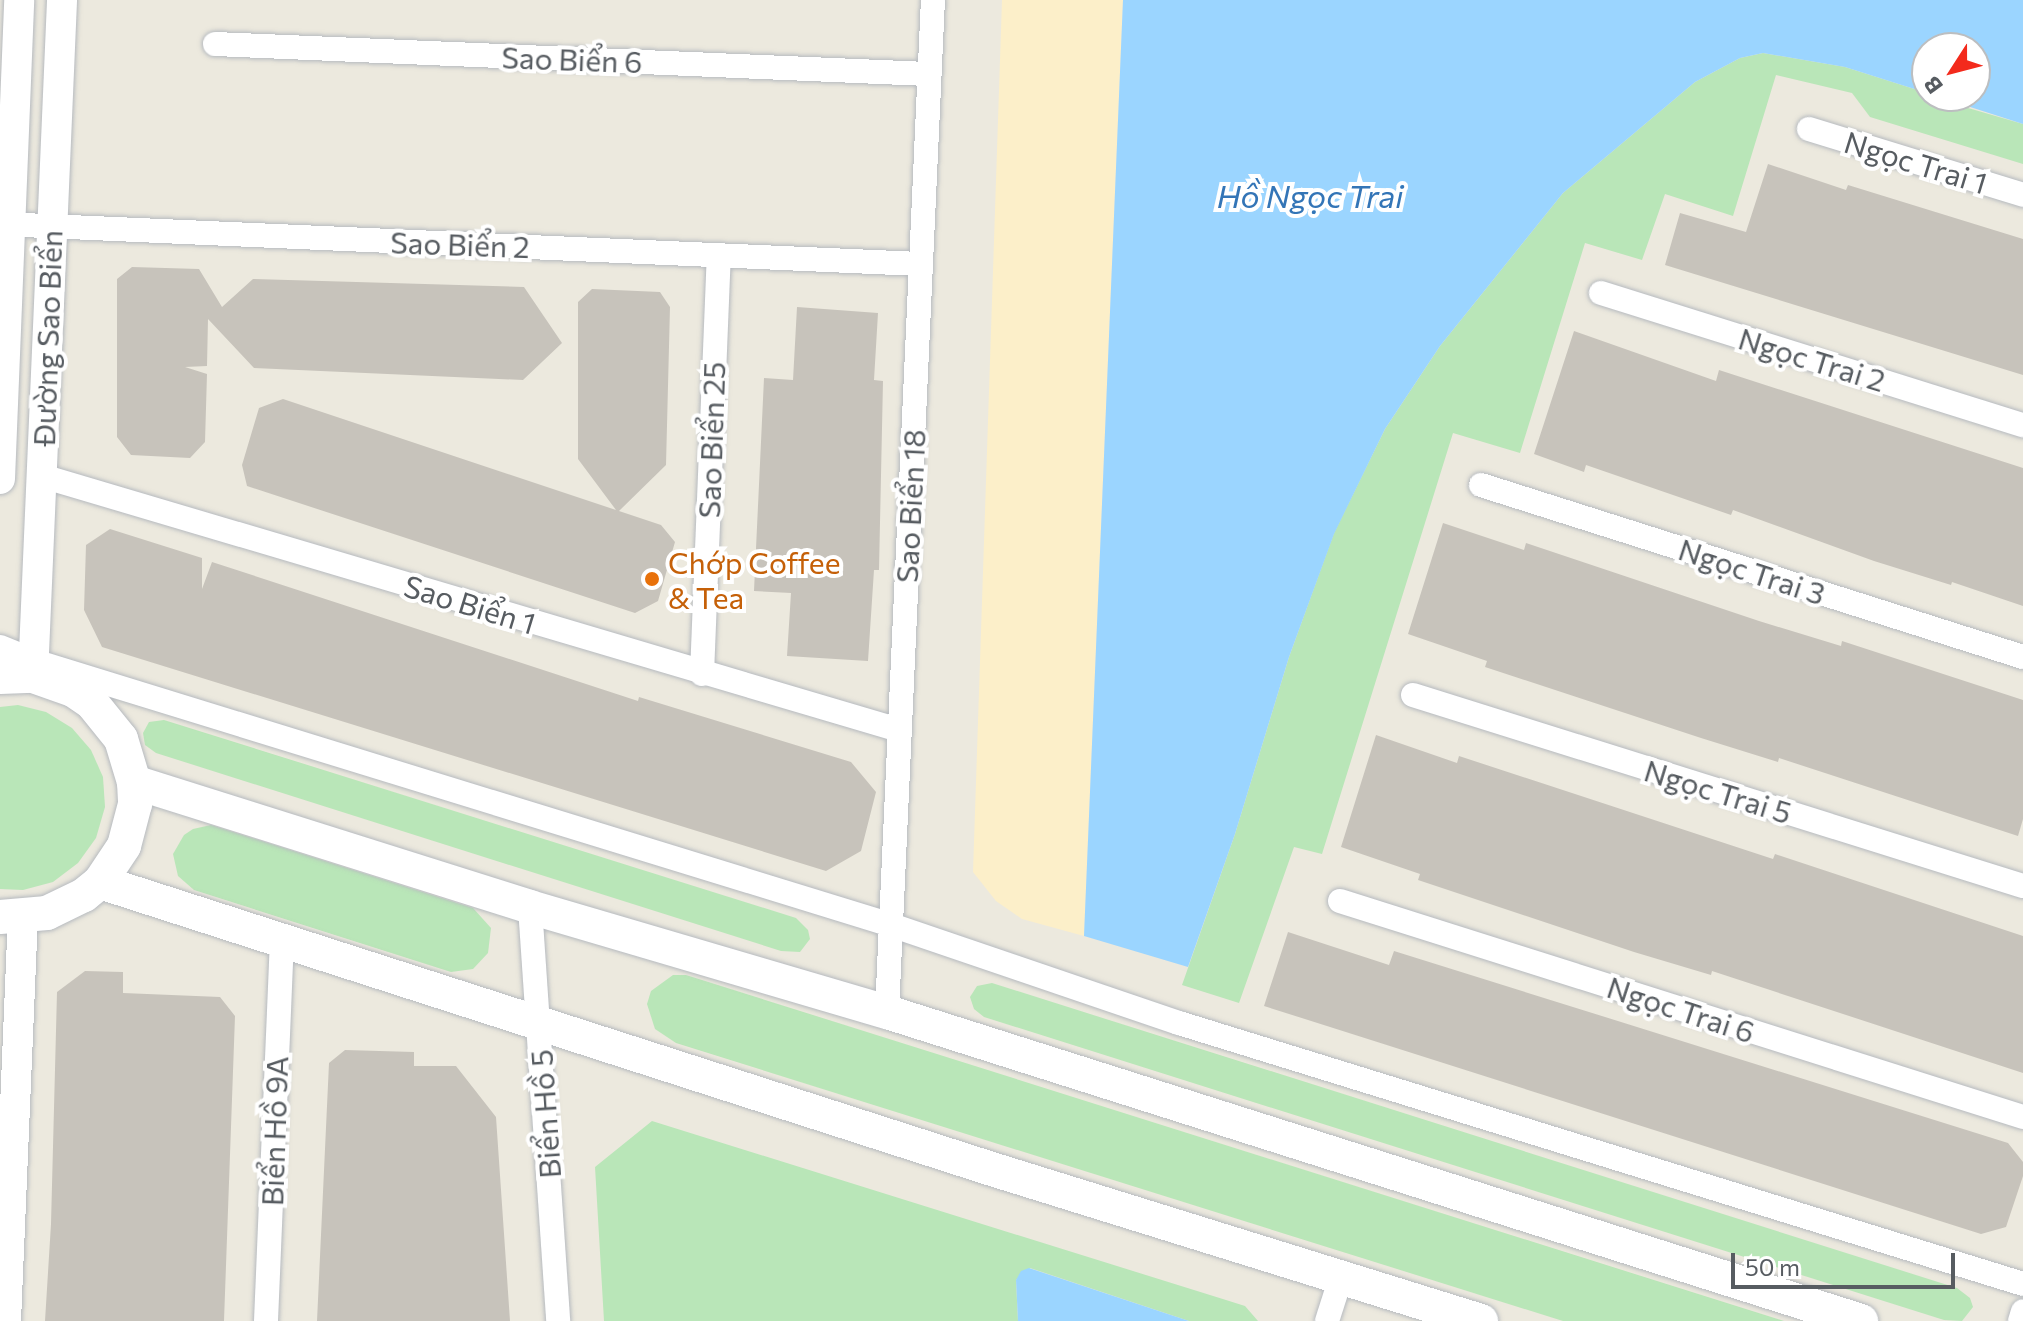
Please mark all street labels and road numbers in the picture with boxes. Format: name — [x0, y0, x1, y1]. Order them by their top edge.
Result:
street label: Sao Biển 6 — [501, 39, 643, 79]
street label: Ngọc Trai 1 — [1840, 123, 1992, 201]
street label: Sao Biển 2 — [390, 224, 530, 264]
street label: Đường Sao Biển — [25, 229, 69, 447]
street label: Ngọc Trai 2 — [1734, 320, 1890, 398]
street label: Sao Biển 25 — [690, 361, 732, 519]
street label: Sao Biển 18 — [888, 428, 932, 584]
street label: Ngọc Trai 3 — [1674, 530, 1830, 612]
street label: Sao Biển 1 — [400, 567, 540, 641]
street label: Ngọc Trai 5 — [1640, 752, 1796, 830]
street label: Ngọc Trai 6 — [1603, 968, 1759, 1050]
street label: Biển Hồ 5 — [523, 1048, 567, 1180]
street label: Biển Hồ 9A — [253, 1055, 295, 1207]

